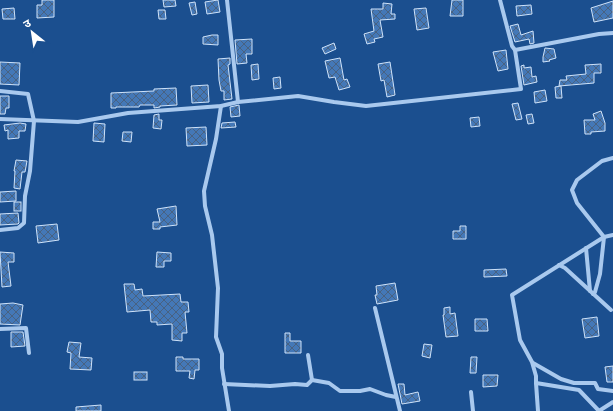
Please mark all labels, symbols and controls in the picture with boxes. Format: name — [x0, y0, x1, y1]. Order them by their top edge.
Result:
north arrow — [12, 12, 52, 52]
text: उ — [21, 16, 34, 31]

